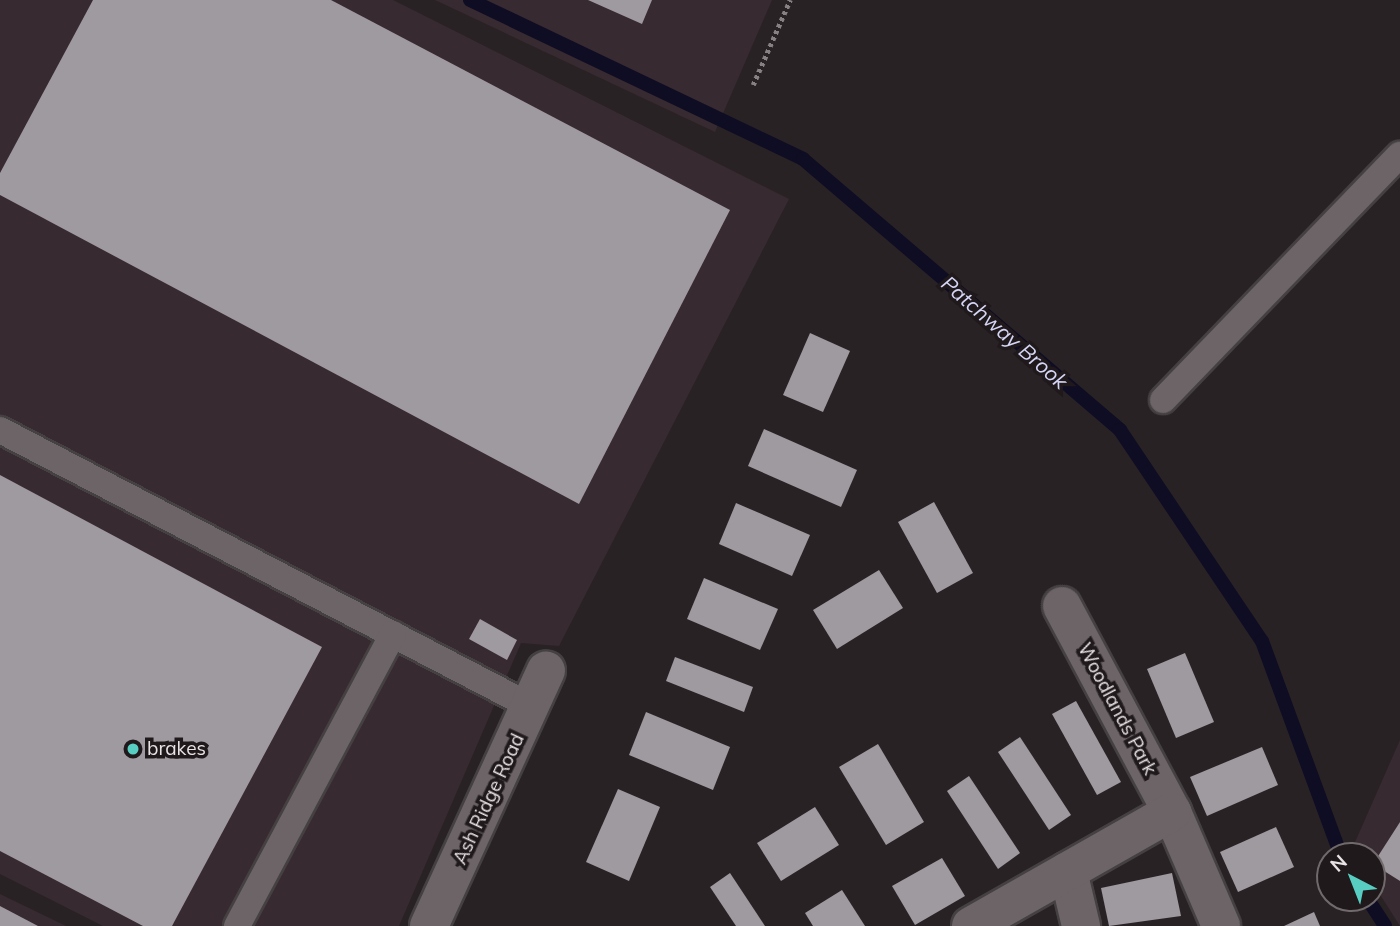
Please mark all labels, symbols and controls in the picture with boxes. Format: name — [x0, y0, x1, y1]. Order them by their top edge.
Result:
water label: Patchway Brook — [937, 270, 1073, 394]
street label: Woodlands Park — [1073, 639, 1161, 779]
street label: Ash Ridge Road — [449, 730, 529, 868]
place label: brakes — [147, 738, 206, 760]
marker: brakes — [125, 741, 141, 757]
north arrow — [1316, 842, 1386, 912]
text: N — [1325, 849, 1352, 877]

